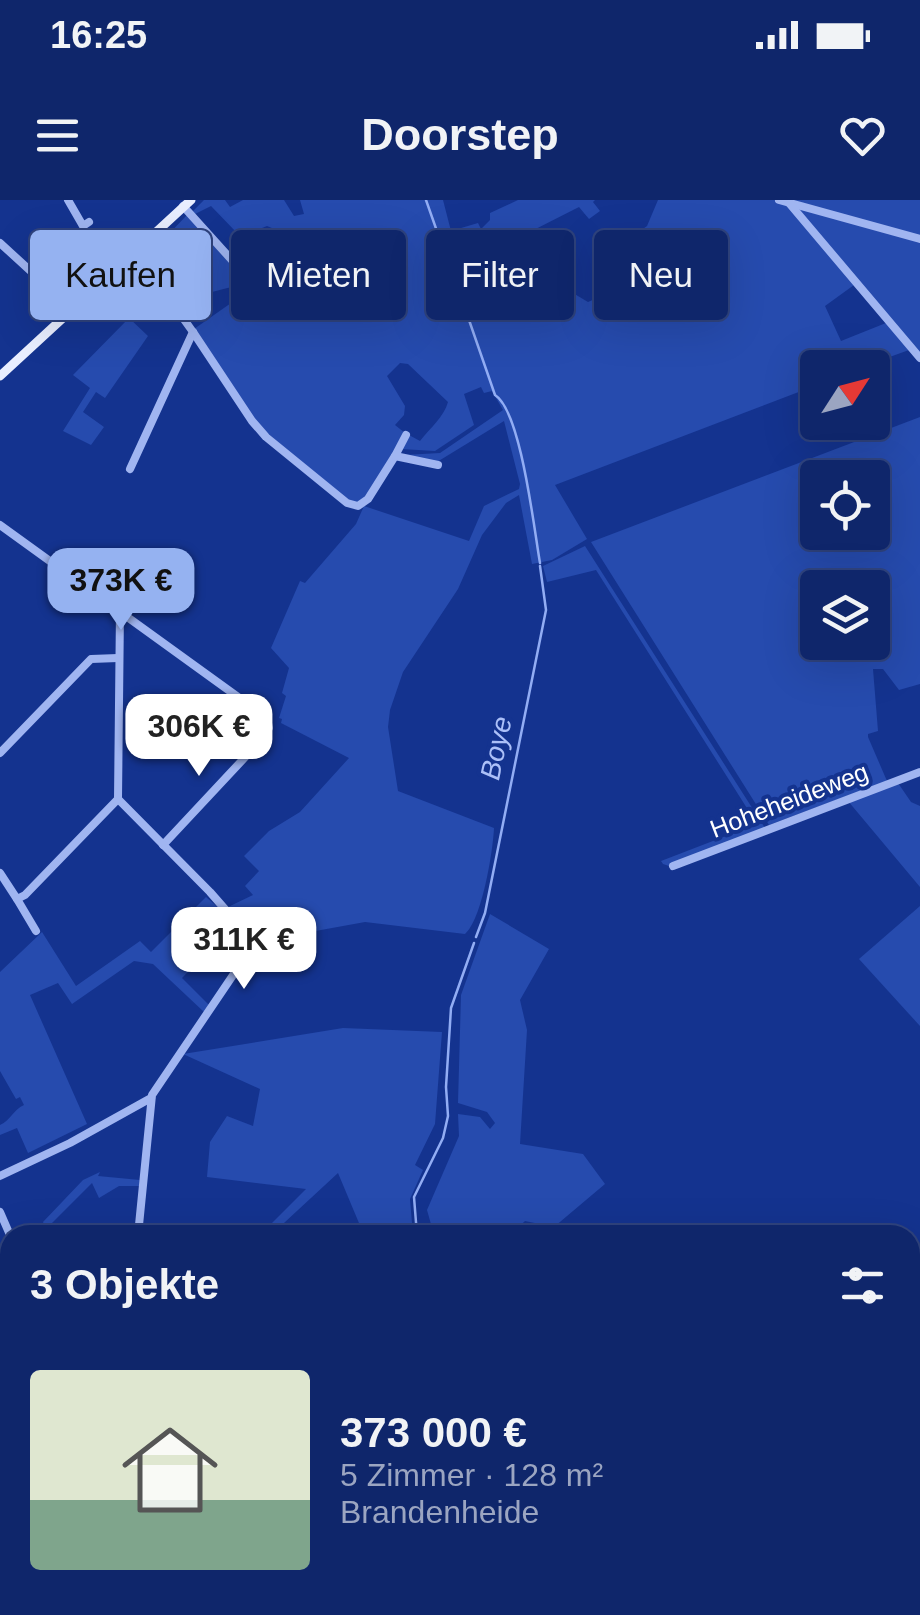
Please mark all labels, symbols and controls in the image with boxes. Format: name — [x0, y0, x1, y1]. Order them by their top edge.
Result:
text: 16:25 — [50, 14, 147, 56]
icon: menu — [30, 108, 85, 163]
icon: heart — [835, 108, 890, 163]
text: Doorstep — [361, 109, 559, 160]
chip: Kaufen — [30, 230, 211, 320]
chip: Mieten — [231, 230, 406, 320]
chip: Filter — [426, 230, 574, 320]
chip: Neu — [594, 230, 728, 320]
north arrow — [800, 350, 890, 440]
map controls — [800, 350, 890, 660]
button: locate — [800, 460, 890, 550]
pin: 373K € — [40, 548, 202, 633]
text: 373K € — [69, 562, 173, 598]
button: layers — [800, 570, 890, 660]
pin: 306K € — [118, 694, 280, 779]
text: 306K € — [147, 708, 251, 744]
water label: Boye — [474, 714, 518, 782]
street label: Hoheheideweg — [706, 757, 872, 843]
pin: 311K € — [163, 907, 325, 992]
text: 311K € — [193, 921, 295, 957]
icon: filters — [835, 1258, 890, 1313]
text: 3 Objekte — [30, 1261, 219, 1308]
text: 373 000 € — [340, 1409, 527, 1456]
icon: home — [110, 1410, 230, 1530]
text: 5 Zimmer · 128 m² — [340, 1457, 603, 1493]
text: Brandenheide — [340, 1494, 539, 1530]

